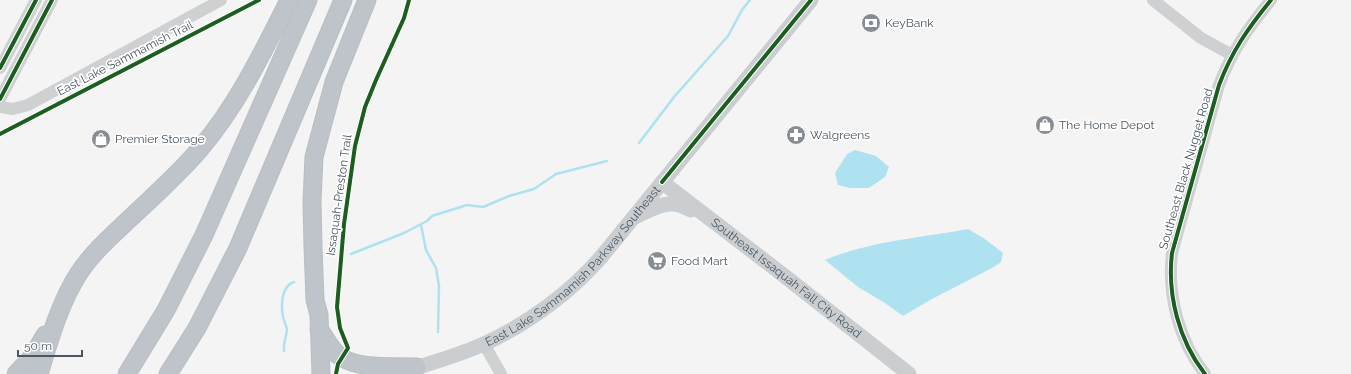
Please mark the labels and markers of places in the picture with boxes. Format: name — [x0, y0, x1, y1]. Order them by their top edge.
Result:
bank icon: KeyBank — [860, 12, 882, 34]
place label: KeyBank — [885, 16, 934, 30]
shop icon: The Home Depot — [1034, 114, 1056, 136]
place label: The Home Depot — [1059, 118, 1155, 132]
pharmacy icon: Walgreens — [785, 124, 807, 146]
shop icon: Premier Storage — [90, 128, 112, 150]
place label: Walgreens — [810, 128, 870, 142]
place label: Premier Storage — [115, 132, 205, 146]
supermarket icon: Food Mart — [646, 250, 668, 272]
place label: Food Mart — [671, 254, 728, 268]

